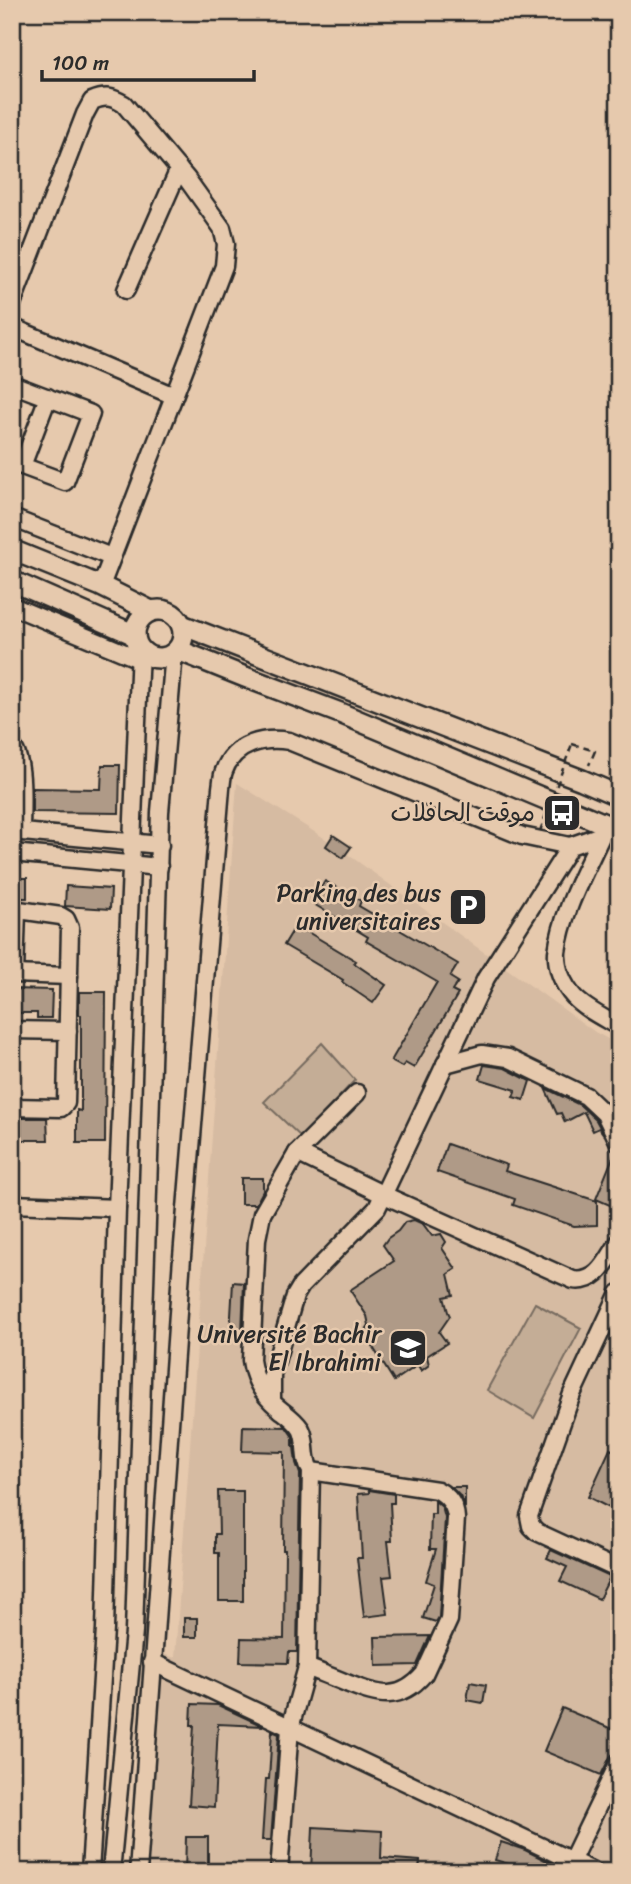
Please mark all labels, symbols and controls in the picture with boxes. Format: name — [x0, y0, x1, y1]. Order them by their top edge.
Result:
scale bar — [42, 38, 254, 82]
text: 100 m — [52, 44, 109, 82]
place label: موقت الحافلات — [390, 792, 535, 834]
bus stop icon: موقت الحافلات — [541, 792, 583, 834]
place label: Parking des bus universitaires — [276, 872, 442, 942]
parking icon: Parking des bus universitaires — [447, 886, 489, 928]
place label: Université Bachir El Ibrahimi — [197, 1313, 383, 1383]
school or university icon: Université Bachir El Ibrahimi — [387, 1327, 429, 1369]

